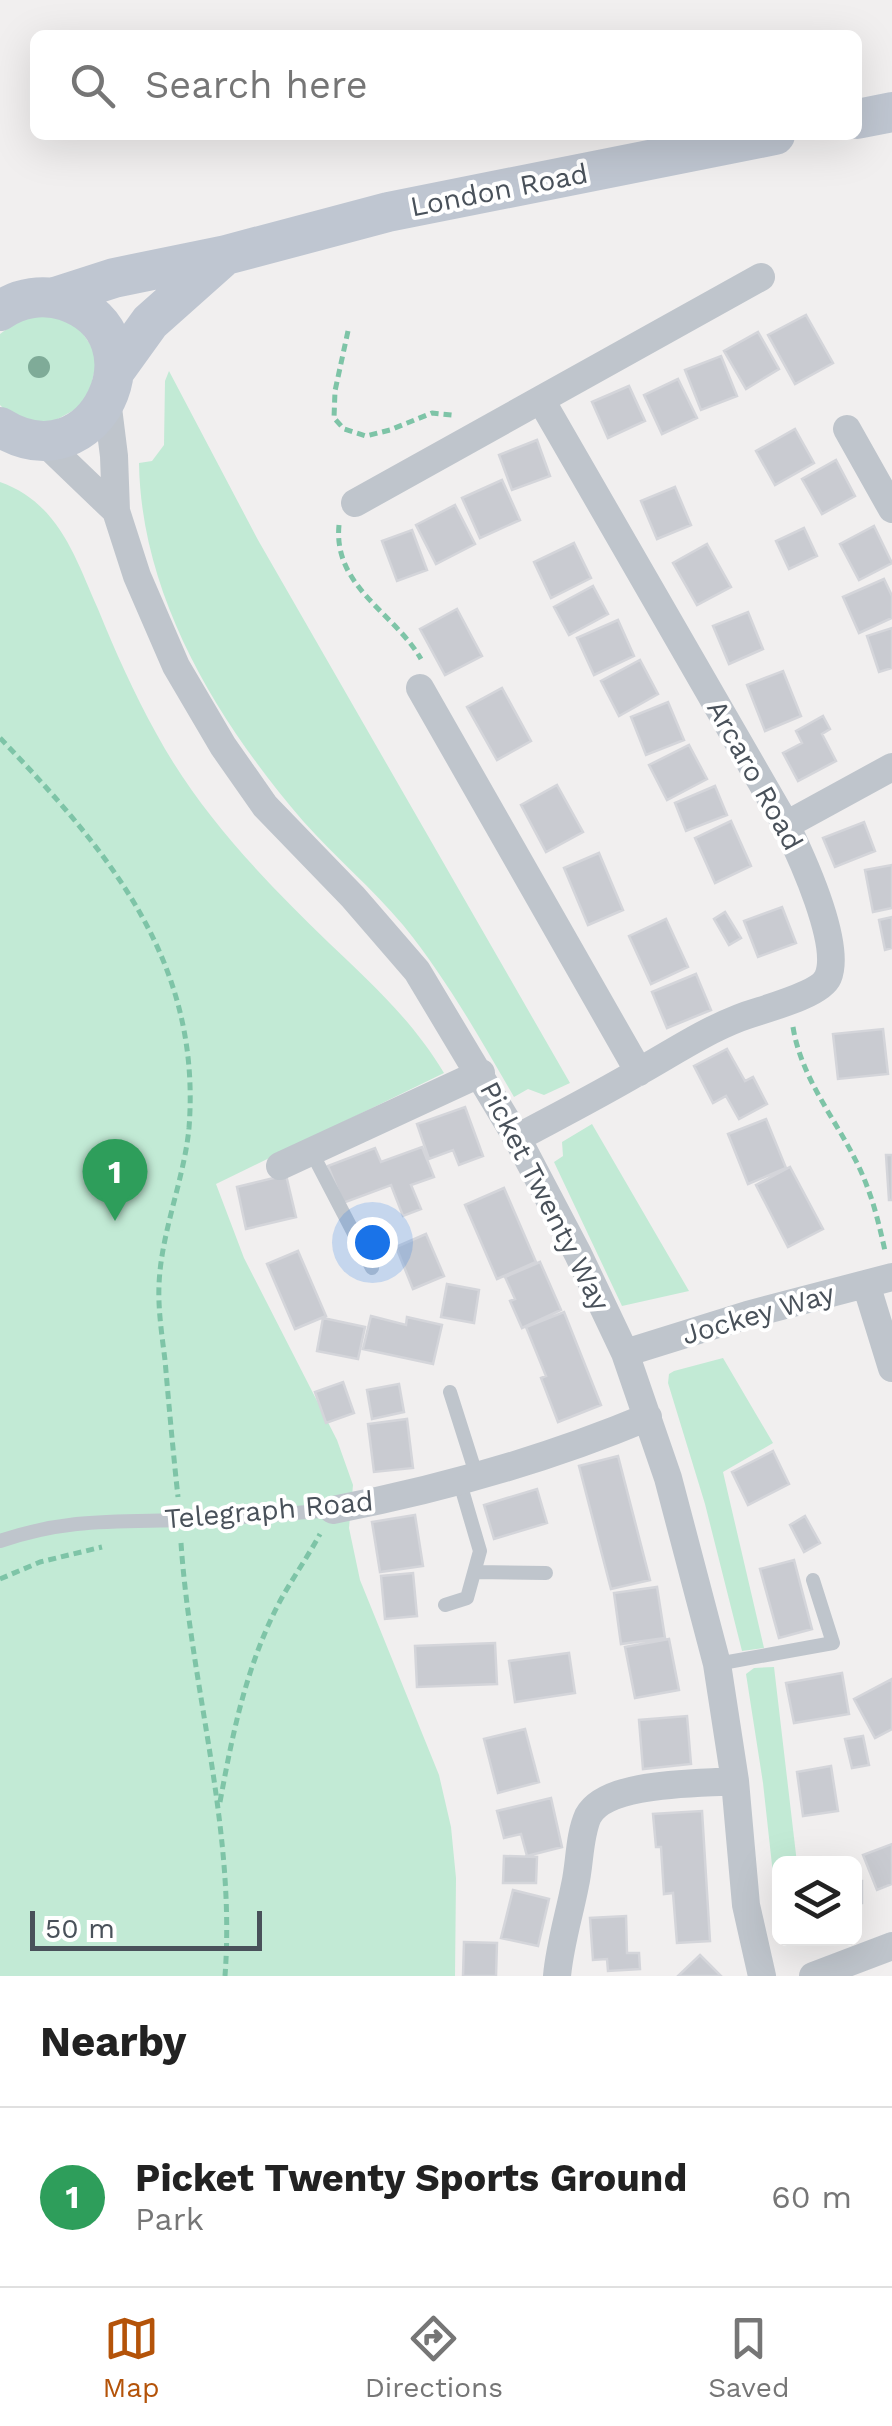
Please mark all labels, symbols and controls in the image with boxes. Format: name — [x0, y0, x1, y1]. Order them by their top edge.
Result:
search box — [30, 30, 862, 140]
icon: search — [65, 58, 120, 113]
text: Search here — [145, 63, 368, 107]
street label: London Road — [407, 157, 591, 223]
street label: Arcaro Road — [700, 694, 810, 856]
street label: Picket Twenty Way — [473, 1076, 617, 1317]
pin: 1 — [82, 1138, 148, 1221]
your location — [347, 1217, 398, 1268]
street label: Jockey Way — [678, 1276, 838, 1351]
street label: Telegraph Road — [163, 1484, 375, 1536]
map controls — [772, 1856, 862, 1946]
button: layers — [772, 1856, 862, 1946]
scale bar — [30, 1906, 262, 1950]
text: 50 m — [45, 1912, 115, 1945]
text: Nearby — [40, 2017, 187, 2066]
text: Picket Twenty Sports Ground — [135, 2156, 687, 2200]
text: 1 — [66, 2178, 79, 2216]
text: 60 m — [771, 2178, 852, 2216]
text: Park — [135, 2200, 204, 2238]
tab: Map — [103, 2311, 160, 2404]
tab: Directions — [365, 2311, 503, 2404]
tab: Saved — [708, 2311, 789, 2404]

